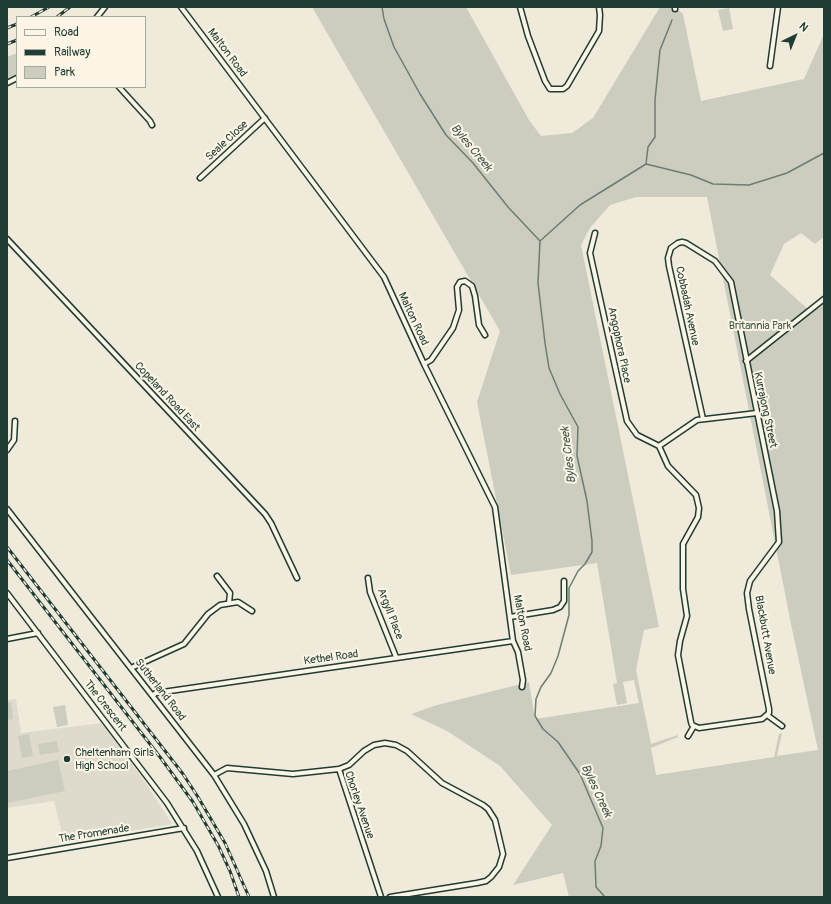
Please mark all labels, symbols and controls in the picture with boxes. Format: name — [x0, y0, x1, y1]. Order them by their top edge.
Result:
legend — [16, 16, 146, 88]
north arrow — [775, 16, 815, 56]
text: N — [796, 20, 811, 34]
text: Road — [54, 25, 79, 40]
street label: Malton Road — [204, 26, 250, 80]
text: Railway — [54, 45, 90, 60]
text: Park — [54, 65, 75, 80]
street label: Seale Close — [203, 118, 251, 164]
water label: Byles Creek — [447, 122, 495, 174]
street label: Cobbadah Avenue — [672, 265, 702, 347]
street label: Malton Road — [395, 290, 431, 348]
street label: Angophora Place — [604, 306, 634, 384]
park label: Britannia Park — [729, 319, 791, 333]
street label: Copeland Road East — [131, 360, 203, 434]
street label: Kurrajong Street — [750, 371, 780, 449]
water label: Byles Creek — [558, 426, 580, 484]
street label: Argyll Place — [374, 587, 406, 641]
street label: Malton Road — [510, 594, 534, 652]
street label: Blackbutt Avenue — [752, 594, 778, 676]
street label: Kethel Road — [303, 648, 359, 668]
street label: Sutherland Road — [132, 656, 188, 724]
street label: The Crescent — [81, 678, 129, 734]
place label: Cheltenham Girls High School — [75, 746, 154, 772]
marker: Cheltenham Girls High School — [62, 754, 72, 764]
water label: Byles Creek — [577, 762, 615, 820]
street label: Chorley Avenue — [341, 769, 377, 841]
street label: The Promenade — [58, 822, 130, 846]

